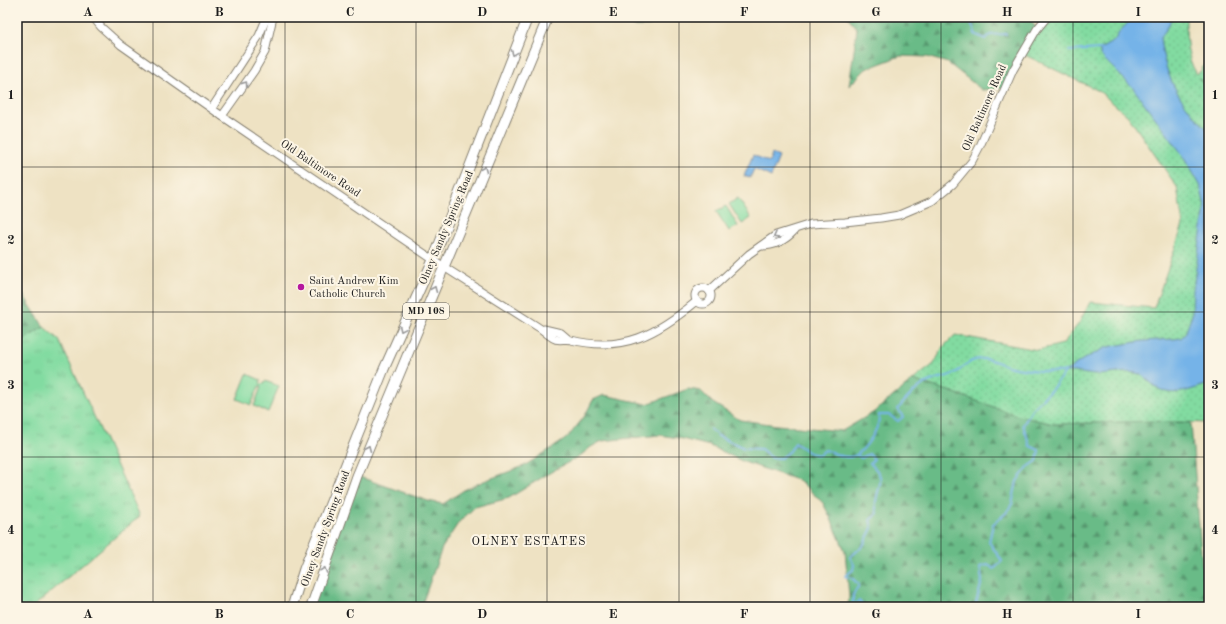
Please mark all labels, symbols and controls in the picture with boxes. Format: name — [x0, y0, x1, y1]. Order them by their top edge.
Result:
text: A — [83, 6, 93, 19]
text: B — [214, 6, 224, 19]
text: C — [346, 6, 354, 19]
text: D — [477, 6, 487, 19]
text: E — [609, 6, 618, 19]
text: F — [740, 6, 749, 19]
text: G — [871, 6, 881, 19]
text: H — [1002, 6, 1013, 19]
text: I — [1135, 6, 1141, 19]
one-way arrow — [510, 50, 518, 57]
street label: Old Baltimore Road — [961, 63, 1009, 153]
one-way arrow — [240, 81, 248, 88]
text: 1 — [7, 89, 15, 102]
text: 1 — [1211, 89, 1219, 102]
street label: Old Baltimore Road — [278, 138, 362, 200]
one-way arrow — [480, 166, 488, 173]
street label: Olney Sandy Spring Road — [418, 169, 476, 287]
one-way arrow — [773, 231, 780, 239]
text: 2 — [7, 234, 15, 247]
text: 2 — [1211, 234, 1219, 247]
place label: Saint Andrew Kim Catholic Church — [309, 276, 399, 300]
marker: Saint Andrew Kim Catholic Church — [296, 282, 306, 292]
one-way arrow — [430, 286, 438, 293]
road number: MD 108 — [403, 303, 449, 319]
one-way arrow — [399, 325, 407, 333]
text: 3 — [7, 379, 15, 392]
text: 3 — [1211, 379, 1219, 392]
one-way arrow — [364, 445, 372, 452]
street label: Olney Sandy Spring Road — [300, 469, 352, 589]
text: 4 — [7, 524, 15, 537]
text: 4 — [1211, 524, 1219, 537]
district label: OLNEY ESTATES — [472, 536, 586, 548]
one-way arrow — [319, 567, 327, 574]
text: A — [83, 608, 93, 621]
text: B — [214, 608, 224, 621]
text: C — [346, 608, 354, 621]
text: D — [477, 608, 487, 621]
text: E — [609, 608, 618, 621]
text: F — [740, 608, 749, 621]
text: G — [871, 608, 881, 621]
text: H — [1002, 608, 1013, 621]
text: I — [1135, 608, 1141, 621]

